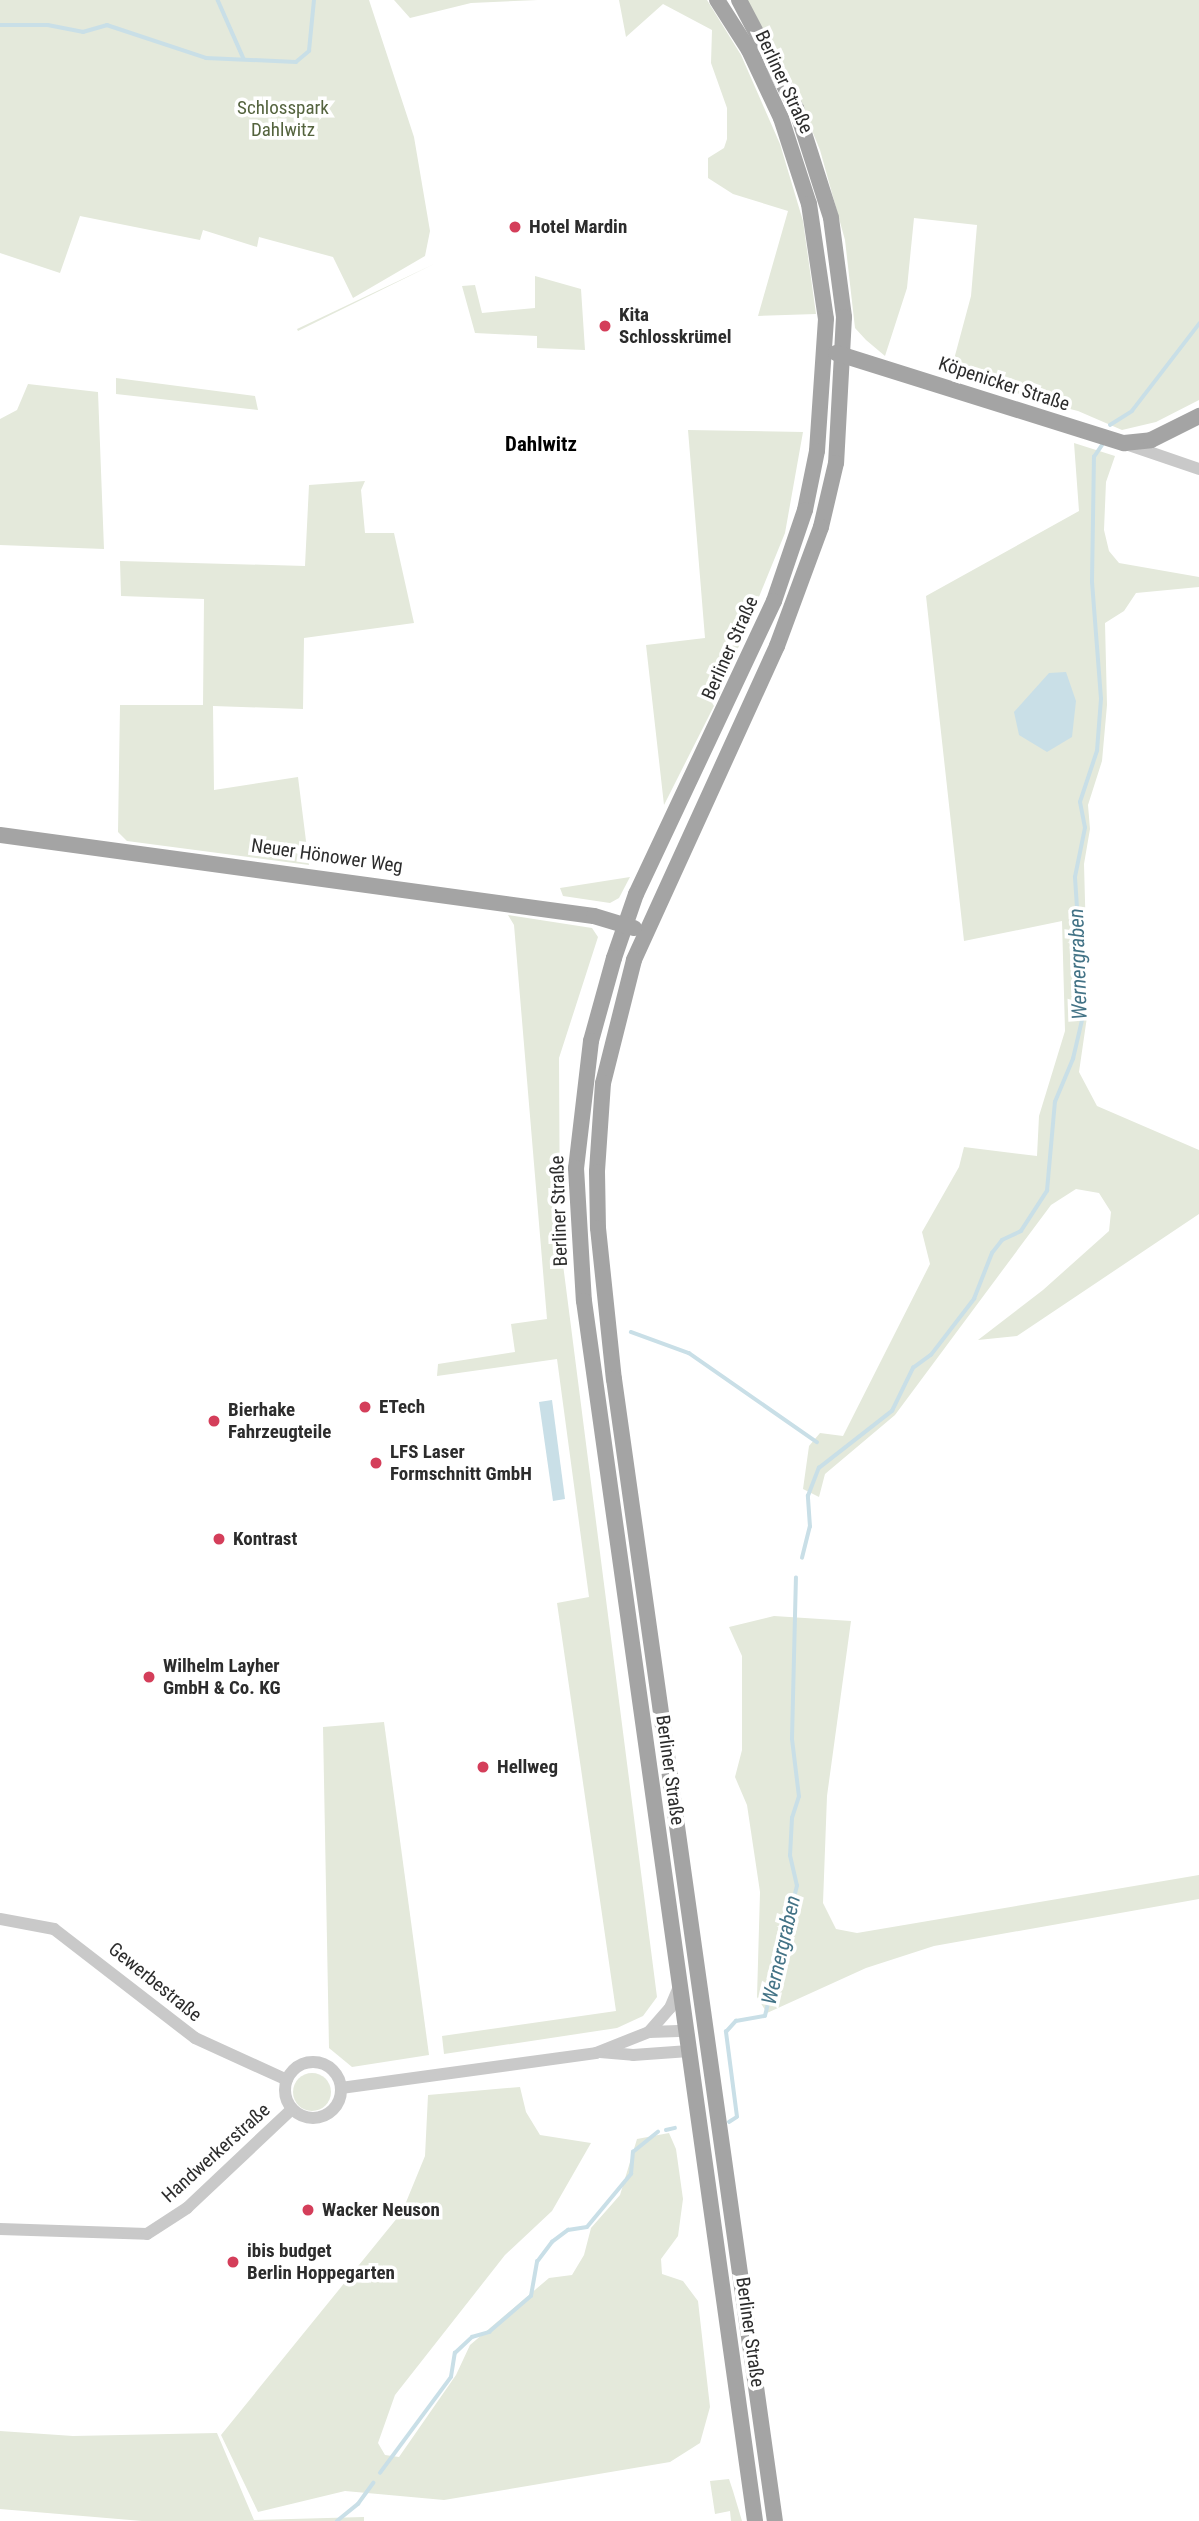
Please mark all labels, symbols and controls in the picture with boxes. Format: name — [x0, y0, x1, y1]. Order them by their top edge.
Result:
street label: Berliner Straße — [750, 27, 818, 137]
park label: Schlosspark Dahlwitz — [237, 97, 329, 141]
place label: Hotel Mardin — [529, 216, 627, 238]
marker: Hotel Mardin — [507, 219, 523, 235]
place label: Kita Schlosskrümel — [619, 304, 732, 348]
marker: Kita Schlosskrümel — [597, 318, 613, 334]
street label: Köpenicker Straße — [936, 352, 1072, 416]
district label: Dahlwitz — [505, 431, 577, 457]
street label: Berliner Straße — [697, 593, 763, 703]
street label: Neuer Hönower Weg — [250, 834, 404, 878]
water label: Wernergraben — [1063, 908, 1093, 1020]
street label: Berliner Straße — [546, 1155, 572, 1267]
place label: ETech — [379, 1396, 425, 1418]
place label: Bierhake Fahrzeugteile — [228, 1399, 331, 1443]
marker: ETech — [357, 1399, 373, 1415]
marker: Bierhake Fahrzeugteile — [206, 1413, 222, 1429]
place label: LFS Laser Formschnitt GmbH — [390, 1441, 532, 1485]
marker: LFS Laser Formschnitt GmbH — [368, 1455, 384, 1471]
place label: Kontrast — [233, 1528, 297, 1550]
marker: Kontrast — [211, 1531, 227, 1547]
place label: Wilhelm Layher GmbH & Co. KG — [163, 1655, 281, 1699]
marker: Wilhelm Layher GmbH & Co. KG — [141, 1669, 157, 1685]
street label: Berliner Straße — [651, 1714, 689, 1826]
place label: Hellweg — [497, 1756, 558, 1778]
marker: Hellweg — [475, 1759, 491, 1775]
water label: Wernergraben — [756, 1893, 806, 2007]
street label: Gewerbestraße — [104, 1938, 206, 2026]
street label: Handwerkerstraße — [157, 2099, 275, 2207]
place label: Wacker Neuson — [322, 2199, 440, 2221]
marker: Wacker Neuson — [300, 2202, 316, 2218]
place label: ibis budget Berlin Hoppegarten — [247, 2240, 395, 2284]
marker: ibis budget Berlin Hoppegarten — [225, 2254, 241, 2270]
street label: Berliner Straße — [731, 2276, 769, 2388]

